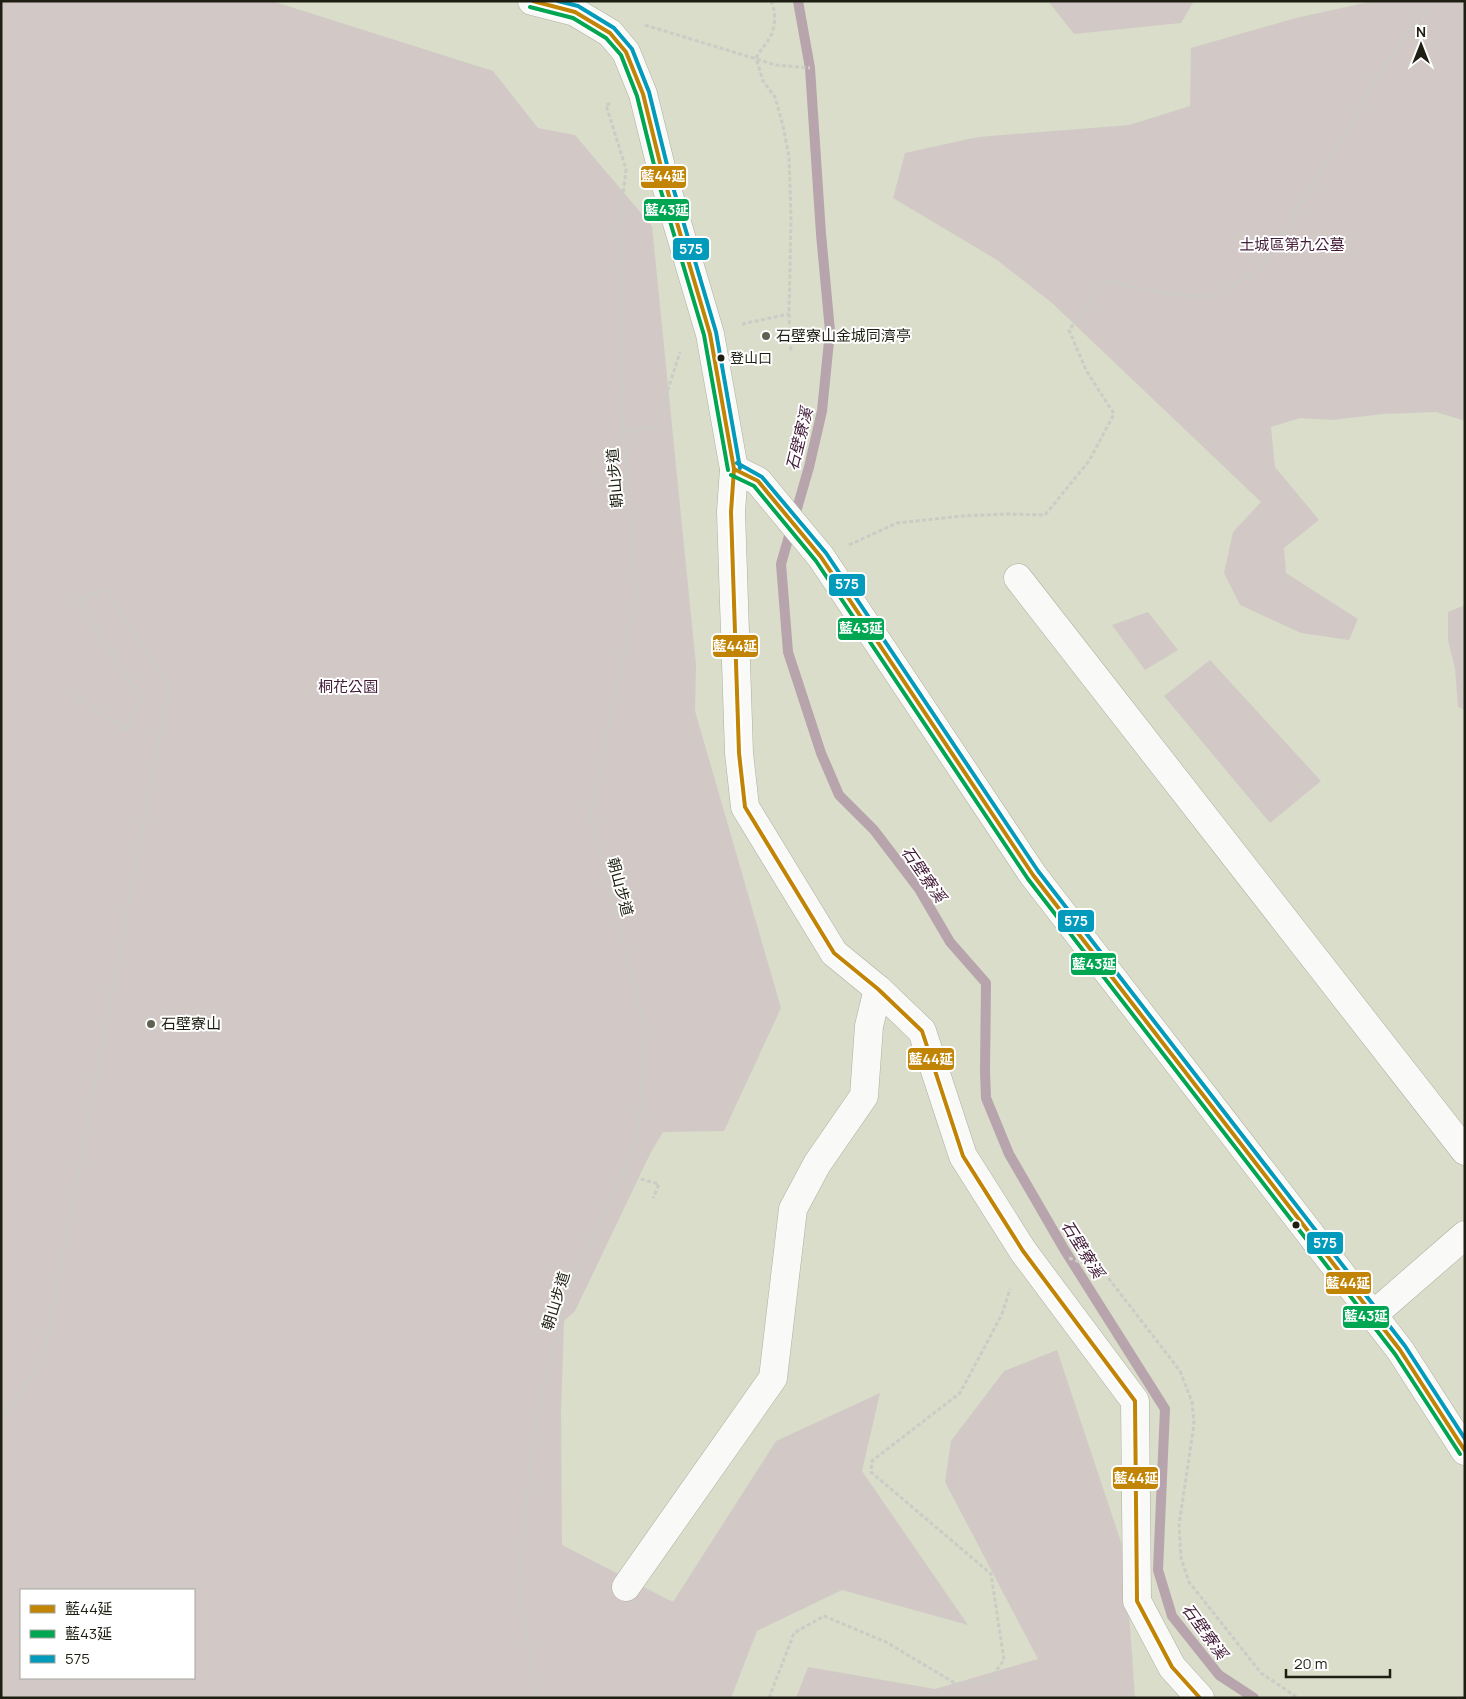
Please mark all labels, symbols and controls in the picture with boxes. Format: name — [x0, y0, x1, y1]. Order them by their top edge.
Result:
north arrow — [1396, 20, 1446, 70]
text: N — [1416, 22, 1426, 41]
line badge: 藍44延 — [640, 165, 687, 189]
text: 藍44延 — [641, 166, 685, 185]
line badge: 藍43延 — [643, 198, 690, 222]
text: 藍43延 — [645, 200, 689, 219]
park label: 土城區第九公墓 — [1239, 234, 1345, 255]
line badge: 575 — [672, 237, 710, 261]
text: 575 — [679, 239, 703, 258]
place label: 石壁寮山金城同濟亭 — [776, 325, 911, 346]
marker: 石壁寮山金城同濟亭 — [760, 330, 772, 342]
place label: 登山口 — [730, 348, 772, 367]
marker: 登山口 — [716, 353, 726, 363]
water label: 石壁寮溪 — [781, 403, 818, 473]
street label: 朝山步道 — [601, 447, 628, 509]
line badge: 575 — [828, 573, 866, 597]
text: 575 — [835, 574, 859, 593]
line badge: 藍43延 — [837, 617, 885, 641]
text: 藍43延 — [839, 618, 883, 637]
line badge: 藍44延 — [712, 634, 759, 658]
text: 藍44延 — [713, 636, 757, 655]
park label: 桐花公園 — [318, 676, 378, 697]
water label: 石壁寮溪 — [897, 841, 953, 908]
street label: 朝山步道 — [603, 855, 638, 919]
line badge: 575 — [1057, 909, 1095, 933]
text: 575 — [1064, 911, 1088, 930]
line badge: 藍43延 — [1070, 952, 1117, 976]
text: 藍43延 — [1072, 954, 1116, 973]
place label: 石壁寮山 — [161, 1013, 221, 1034]
marker: 石壁寮山 — [145, 1018, 157, 1030]
line badge: 藍44延 — [907, 1047, 955, 1071]
text: 藍44延 — [909, 1049, 953, 1068]
water label: 石壁寮溪 — [1057, 1216, 1110, 1284]
unlabelled marker — [1291, 1220, 1301, 1230]
line badge: 575 — [1306, 1231, 1344, 1255]
text: 575 — [1313, 1233, 1337, 1252]
street label: 朝山步道 — [537, 1269, 574, 1333]
line badge: 藍44延 — [1325, 1271, 1372, 1295]
text: 藍44延 — [1326, 1273, 1370, 1292]
line badge: 藍43延 — [1342, 1305, 1390, 1329]
text: 藍43延 — [1344, 1306, 1388, 1325]
line badge: 藍44延 — [1112, 1466, 1159, 1490]
text: 藍44延 — [1114, 1468, 1158, 1487]
legend — [20, 1589, 195, 1679]
text: 藍44延 — [65, 1598, 113, 1619]
water label: 石壁寮溪 — [1177, 1599, 1234, 1665]
text: 藍43延 — [65, 1623, 112, 1644]
scale bar — [1286, 1646, 1390, 1678]
text: 575 — [65, 1648, 90, 1669]
text: 20 m — [1294, 1653, 1327, 1674]

